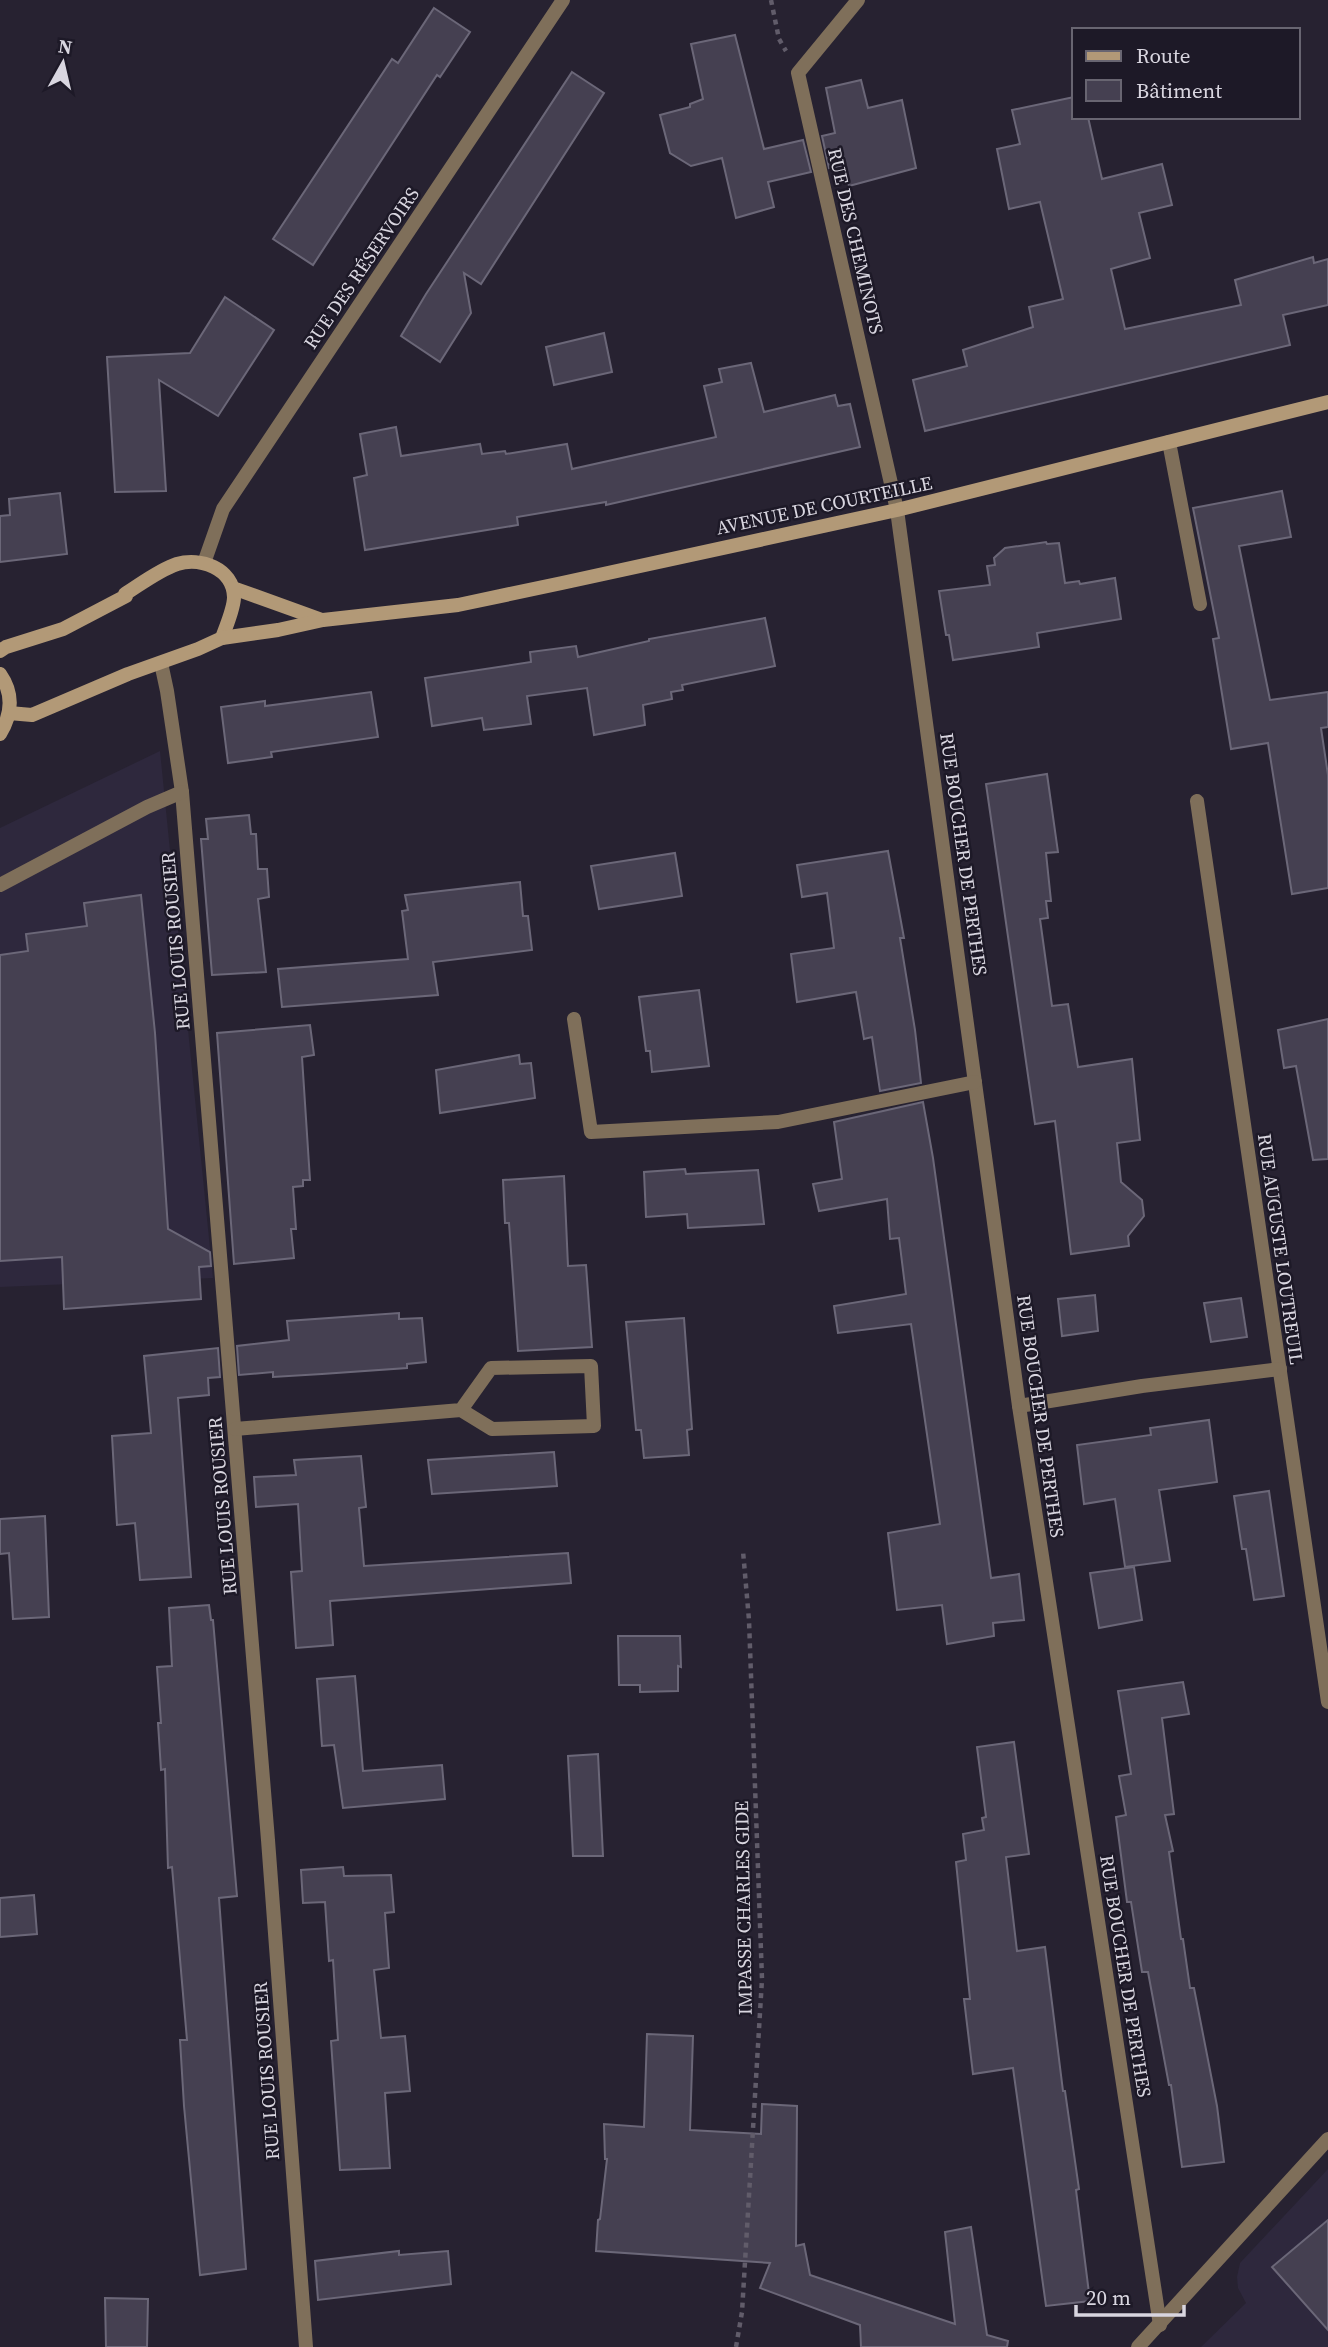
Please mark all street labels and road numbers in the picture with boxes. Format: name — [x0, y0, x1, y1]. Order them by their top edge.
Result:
street label: RUE DES CHEMINOTS — [822, 145, 890, 337]
street label: RUE DES RÉSERVOIRS — [297, 182, 425, 354]
street label: AVENUE DE COURTEILLE — [714, 469, 934, 541]
street label: RUE BOUCHER DE PERTHES — [934, 731, 994, 977]
street label: RUE LOUIS ROUSIER — [154, 850, 196, 1031]
street label: RUE AUGUSTE LOUTREUIL — [1252, 1132, 1310, 1366]
street label: RUE BOUCHER DE PERTHES — [1011, 1293, 1071, 1539]
street label: RUE LOUIS ROUSIER — [201, 1415, 243, 1596]
street label: IMPASSE CHARLES GIDE — [728, 1801, 758, 2015]
street label: RUE BOUCHER DE PERTHES — [1094, 1853, 1158, 2099]
street label: RUE LOUIS ROUSIER — [247, 1980, 285, 2161]

